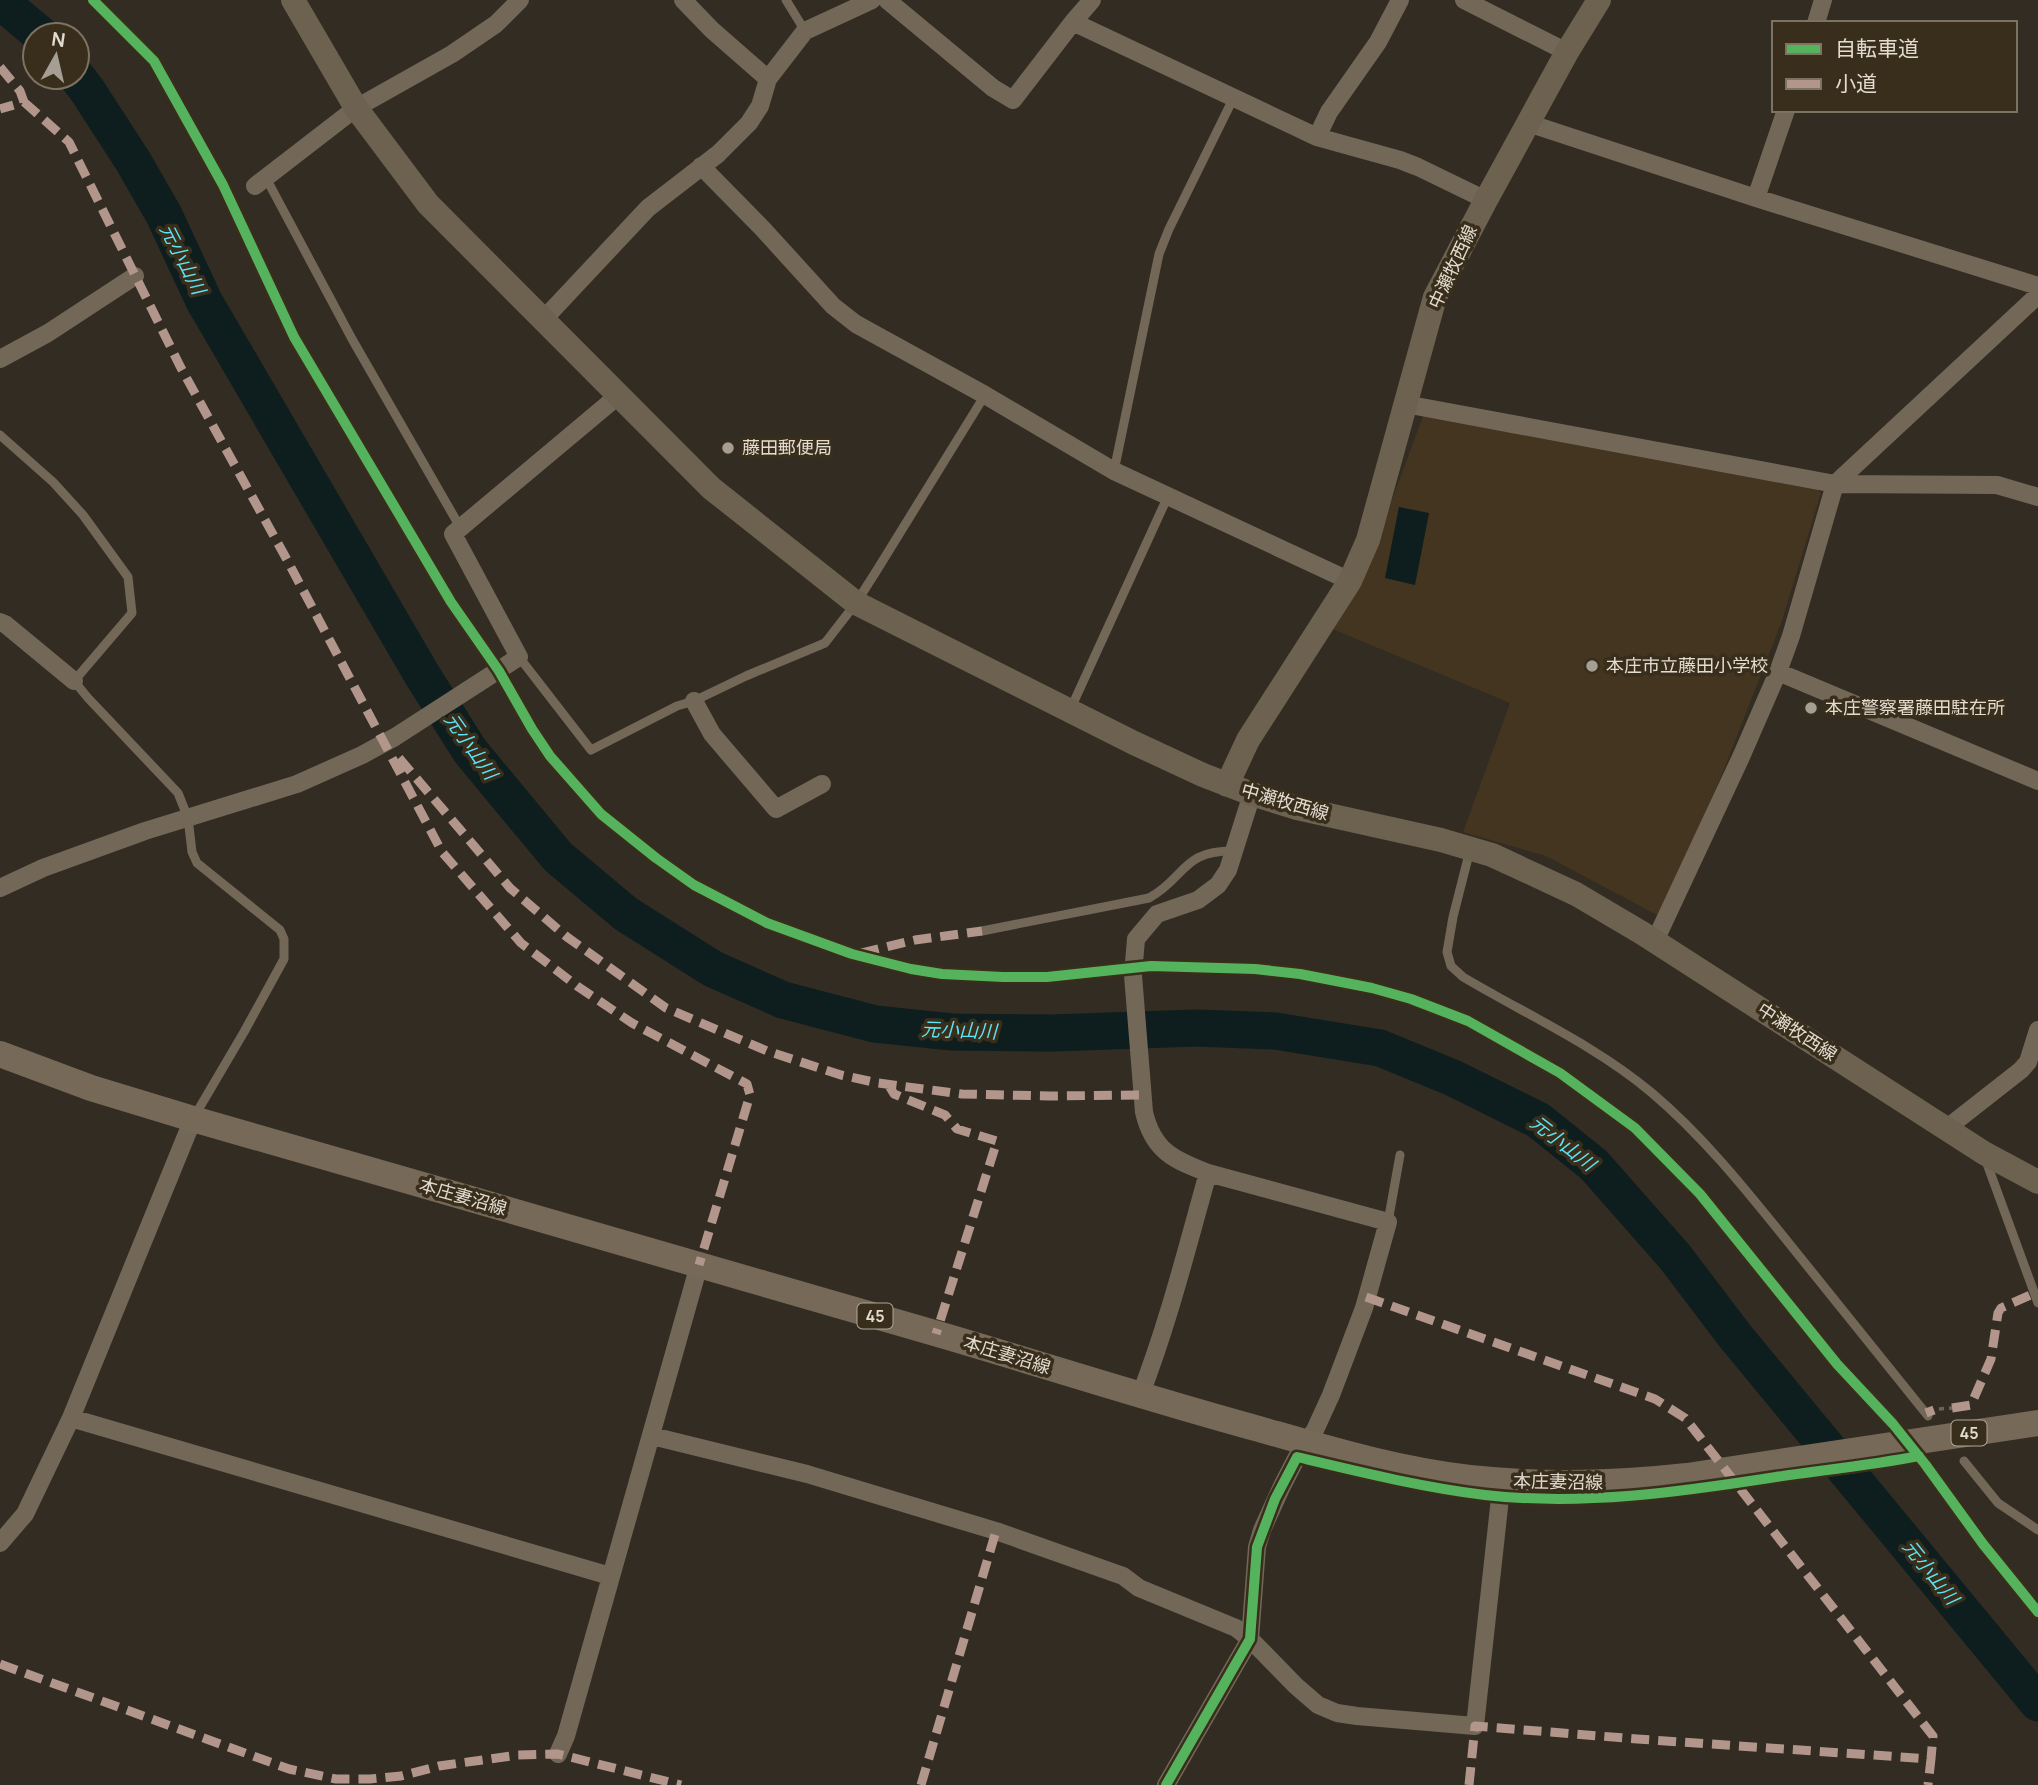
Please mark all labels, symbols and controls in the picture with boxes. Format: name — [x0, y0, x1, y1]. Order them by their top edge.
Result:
north arrow — [21, 21, 91, 91]
legend — [1772, 21, 2017, 112]
text: N — [50, 25, 67, 53]
text: 自転車道 — [1835, 34, 1919, 62]
text: 小道 — [1835, 69, 1877, 97]
water label: 元小山川 — [154, 219, 213, 301]
street label: 中瀬牧西線 — [1422, 221, 1482, 312]
place label: 藤田郵便局 — [742, 435, 832, 459]
marker: 藤田郵便局 — [720, 440, 736, 456]
place label: 本庄市立藤田小学校 — [1606, 653, 1768, 677]
marker: 本庄市立藤田小学校 — [1584, 658, 1600, 674]
place label: 本庄警察署藤田駐在所 — [1825, 695, 2005, 719]
marker: 本庄警察署藤田駐在所 — [1803, 700, 1819, 716]
water label: 元小山川 — [439, 707, 505, 786]
street label: 中瀬牧西線 — [1239, 777, 1332, 825]
street label: 中瀬牧西線 — [1753, 997, 1842, 1066]
water label: 元小山川 — [921, 1016, 999, 1044]
water label: 元小山川 — [1525, 1109, 1603, 1178]
street label: 本庄妻沼線 — [417, 1172, 510, 1220]
road number: 45 — [858, 1304, 892, 1328]
street label: 本庄妻沼線 — [961, 1329, 1054, 1379]
road number: 45 — [1952, 1420, 1986, 1446]
street label: 本庄妻沼線 — [1513, 1468, 1603, 1494]
water label: 元小山川 — [1897, 1534, 1966, 1611]

